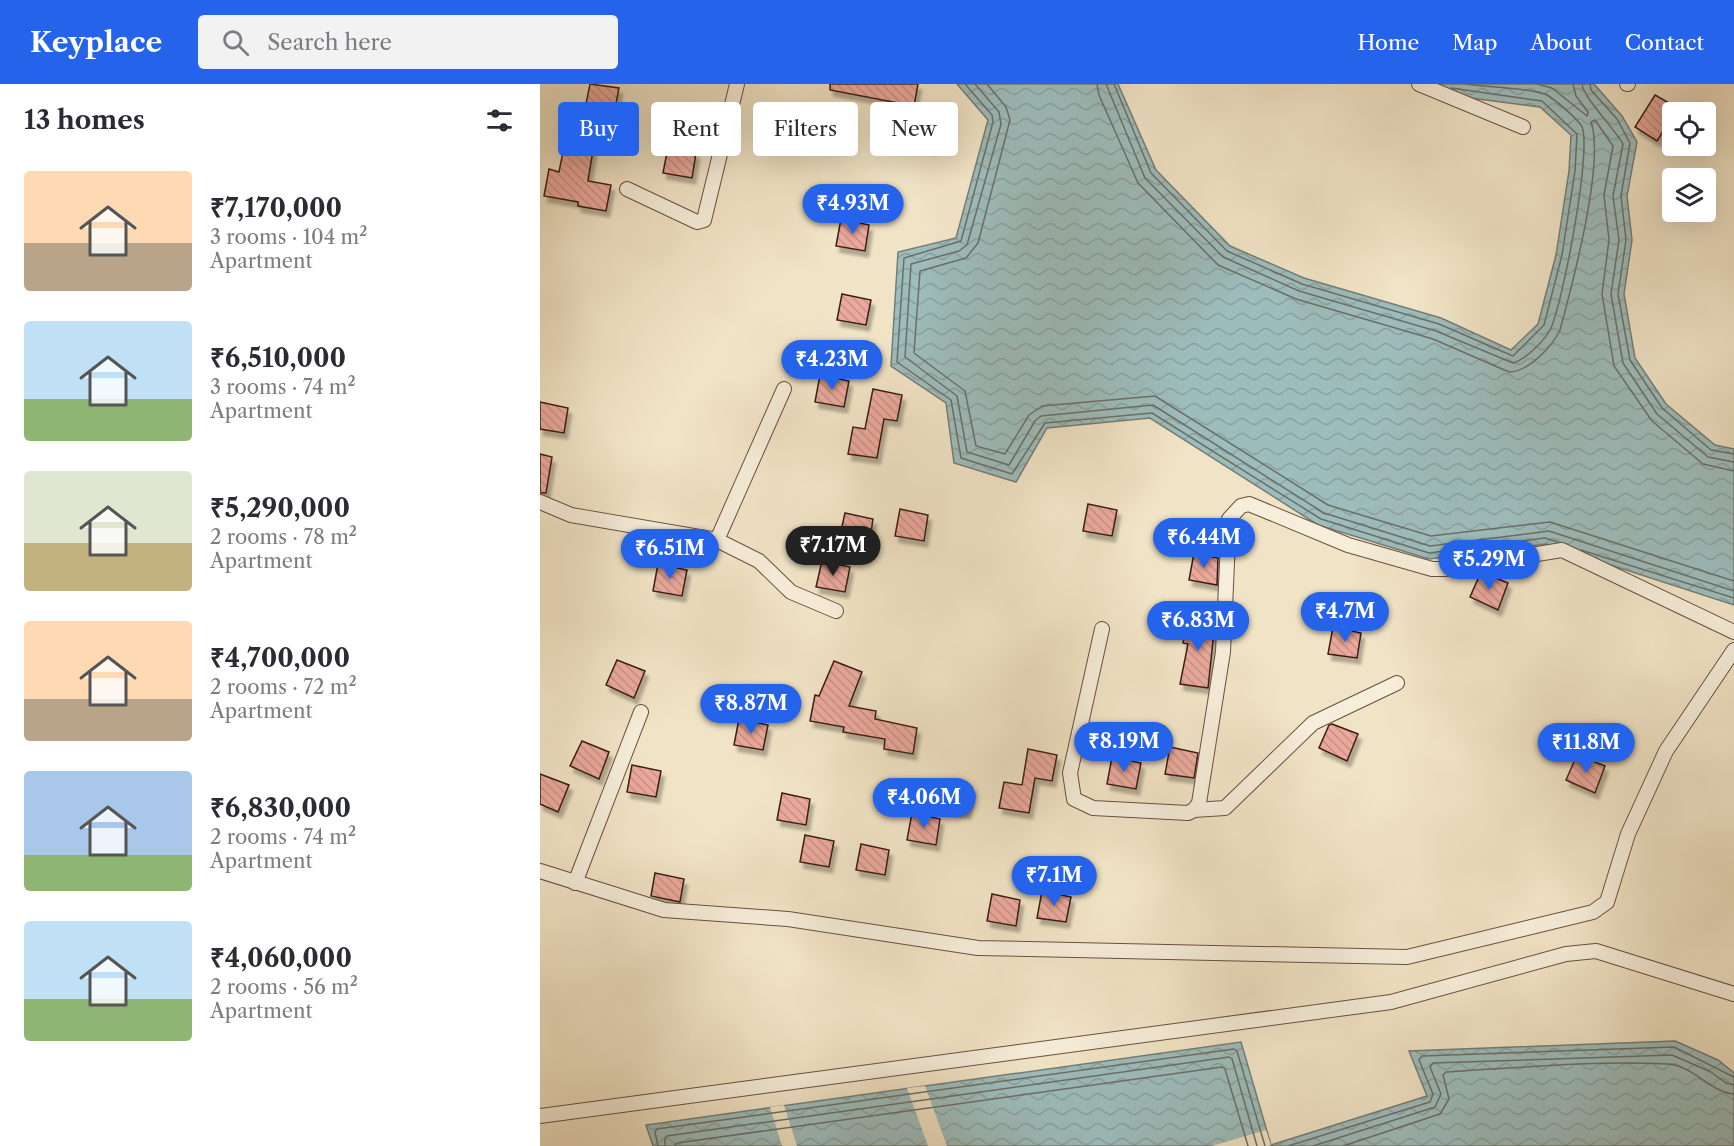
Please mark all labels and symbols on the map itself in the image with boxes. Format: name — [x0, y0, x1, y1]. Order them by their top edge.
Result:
pin: ₹4.93M — [804, 184, 902, 235]
pin: ₹4.23M — [783, 340, 881, 391]
pin: ₹6.44M — [1155, 518, 1253, 569]
pin: ₹7.17M — [784, 526, 882, 577]
pin: ₹6.51M — [621, 529, 719, 580]
pin: ₹5.29M — [1440, 540, 1538, 591]
pin: ₹4.7M — [1303, 592, 1387, 643]
pin: ₹6.83M — [1149, 601, 1247, 652]
pin: ₹8.87M — [702, 684, 800, 735]
pin: ₹8.19M — [1075, 722, 1173, 773]
pin: ₹11.8M — [1537, 723, 1635, 774]
pin: ₹4.06M — [875, 778, 973, 829]
pin: ₹7.1M — [1012, 856, 1096, 907]

